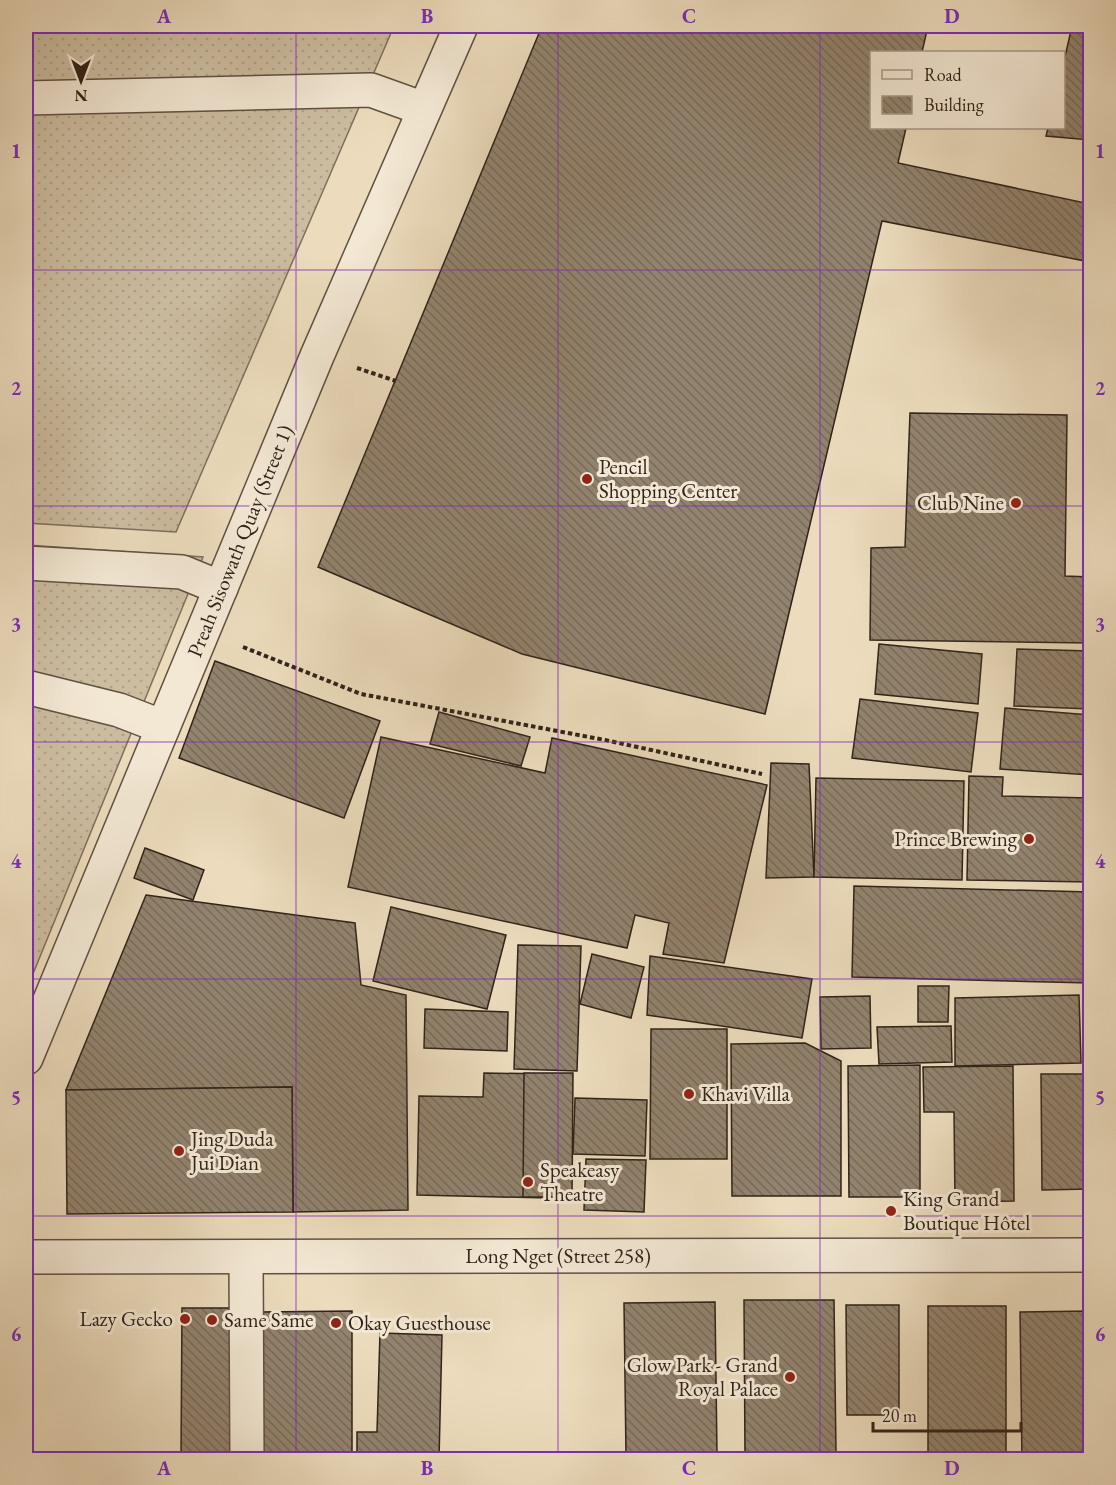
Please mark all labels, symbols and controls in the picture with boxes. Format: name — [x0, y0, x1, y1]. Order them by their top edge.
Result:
text: A — [156, 3, 172, 29]
text: B — [421, 3, 433, 29]
text: C — [682, 3, 696, 29]
text: D — [944, 3, 960, 29]
north arrow — [51, 51, 111, 111]
legend — [870, 51, 1065, 129]
text: Road — [924, 63, 963, 86]
text: N — [74, 85, 87, 106]
text: Building — [924, 93, 984, 116]
text: 1 — [11, 138, 21, 164]
text: 1 — [1095, 138, 1105, 164]
text: 2 — [11, 375, 22, 401]
text: 2 — [1095, 375, 1106, 401]
street label: Preah Sisowath Quay (Street 1) — [181, 421, 299, 661]
place label: Pencil Shopping Center — [599, 453, 737, 504]
marker: Pencil Shopping Center — [580, 472, 594, 486]
place label: Club Nine — [917, 489, 1004, 516]
marker: Club Nine — [1009, 496, 1023, 510]
text: 3 — [11, 611, 21, 637]
text: 3 — [1095, 611, 1105, 637]
place label: Prince Brewing — [894, 825, 1018, 852]
marker: Prince Brewing — [1022, 832, 1036, 846]
text: 4 — [11, 848, 22, 874]
text: 4 — [1095, 848, 1106, 874]
place label: Khavi Villa — [701, 1080, 791, 1107]
text: 5 — [11, 1084, 21, 1110]
text: 5 — [1095, 1084, 1105, 1110]
marker: Khavi Villa — [682, 1087, 696, 1101]
place label: Jing Duda Jui Dian — [189, 1125, 274, 1176]
marker: Jing Duda Jui Dian — [172, 1144, 186, 1158]
place label: Speakeasy Theatre — [540, 1156, 620, 1207]
marker: Speakeasy Theatre — [521, 1175, 535, 1189]
place label: King Grand Boutique Hôtel — [903, 1185, 1030, 1236]
marker: King Grand Boutique Hôtel — [884, 1204, 898, 1218]
street label: Long Nget (Street 258) — [465, 1242, 651, 1269]
place label: Lazy Gecko — [79, 1305, 173, 1332]
place label: Same Same — [224, 1306, 314, 1333]
place label: Okay Guesthouse — [348, 1309, 491, 1336]
marker: Lazy Gecko — [178, 1312, 192, 1326]
marker: Same Same — [205, 1313, 219, 1327]
marker: Okay Guesthouse — [329, 1316, 343, 1330]
text: 6 — [11, 1321, 22, 1347]
text: 6 — [1095, 1321, 1106, 1347]
place label: Glow Park - Grand Royal Palace — [627, 1351, 778, 1402]
marker: Glow Park - Grand Royal Palace — [783, 1370, 797, 1384]
scale bar — [873, 1395, 1022, 1433]
text: 20 m — [882, 1404, 917, 1427]
text: A — [156, 1455, 172, 1481]
text: B — [421, 1455, 433, 1481]
text: C — [682, 1455, 696, 1481]
text: D — [944, 1455, 960, 1481]

